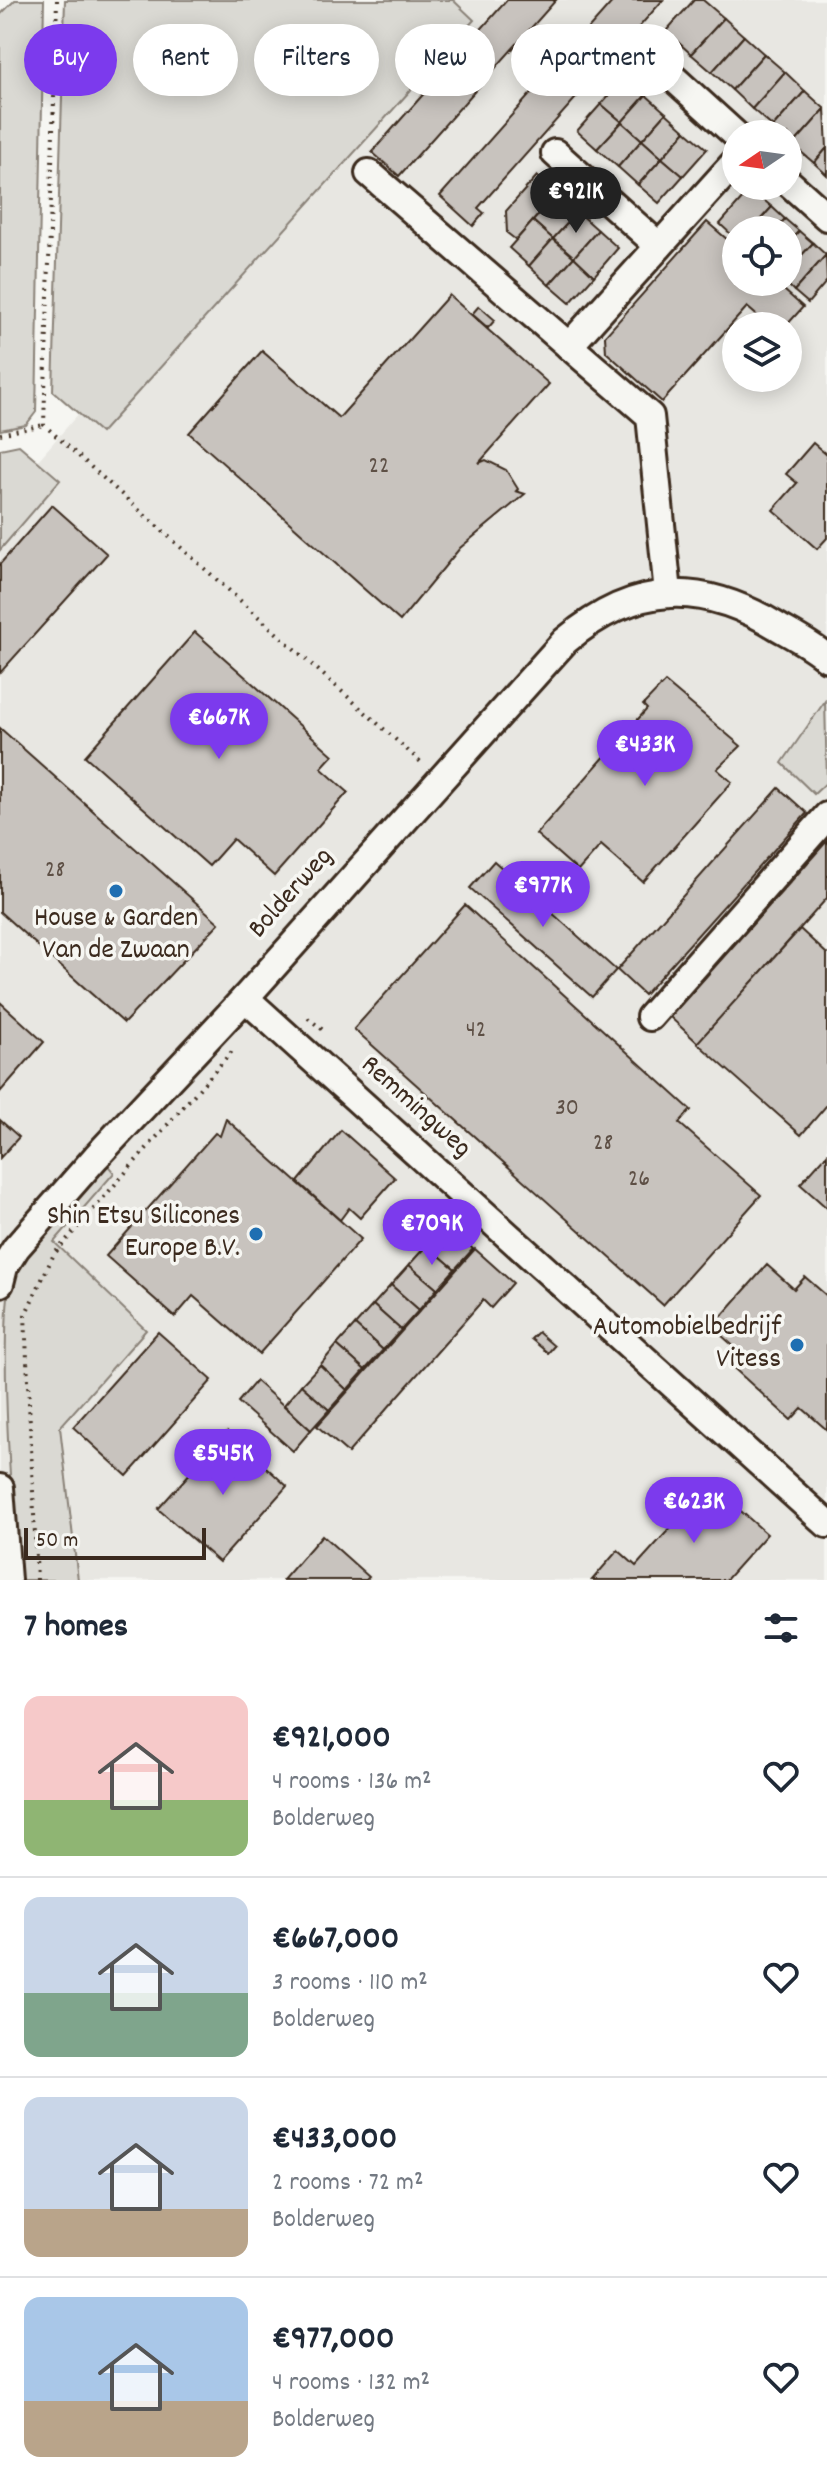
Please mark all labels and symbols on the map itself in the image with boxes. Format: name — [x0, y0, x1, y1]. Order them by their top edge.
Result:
north arrow — [722, 120, 802, 200]
pin: €921K — [520, 167, 632, 235]
house number: 22 — [369, 450, 389, 484]
pin: €667K — [163, 693, 275, 761]
pin: €433K — [589, 720, 701, 788]
street label: Bolderweg — [240, 839, 344, 949]
house number: 28 — [45, 854, 65, 888]
pin: €977K — [487, 861, 599, 929]
marker: House & Garden Van de Zwaan — [107, 882, 125, 900]
place label: House & Garden Van de Zwaan — [34, 900, 198, 972]
house number: 42 — [466, 1014, 486, 1048]
street label: Remmingweg — [351, 1047, 479, 1169]
house number: 30 — [555, 1092, 579, 1126]
house number: 28 — [593, 1127, 613, 1161]
house number: 26 — [628, 1163, 650, 1197]
place label: Shin Etsu Silicones Europe B.V. — [47, 1198, 240, 1270]
pin: €709K — [376, 1199, 488, 1267]
marker: Shin Etsu Silicones Europe B.V. — [247, 1225, 265, 1243]
place label: Automobielbedrijf Vitess — [593, 1309, 782, 1381]
marker: Automobielbedrijf Vitess — [788, 1336, 806, 1354]
pin: €545K — [167, 1429, 279, 1497]
pin: €623K — [638, 1477, 750, 1545]
scale bar — [24, 1524, 206, 1560]

